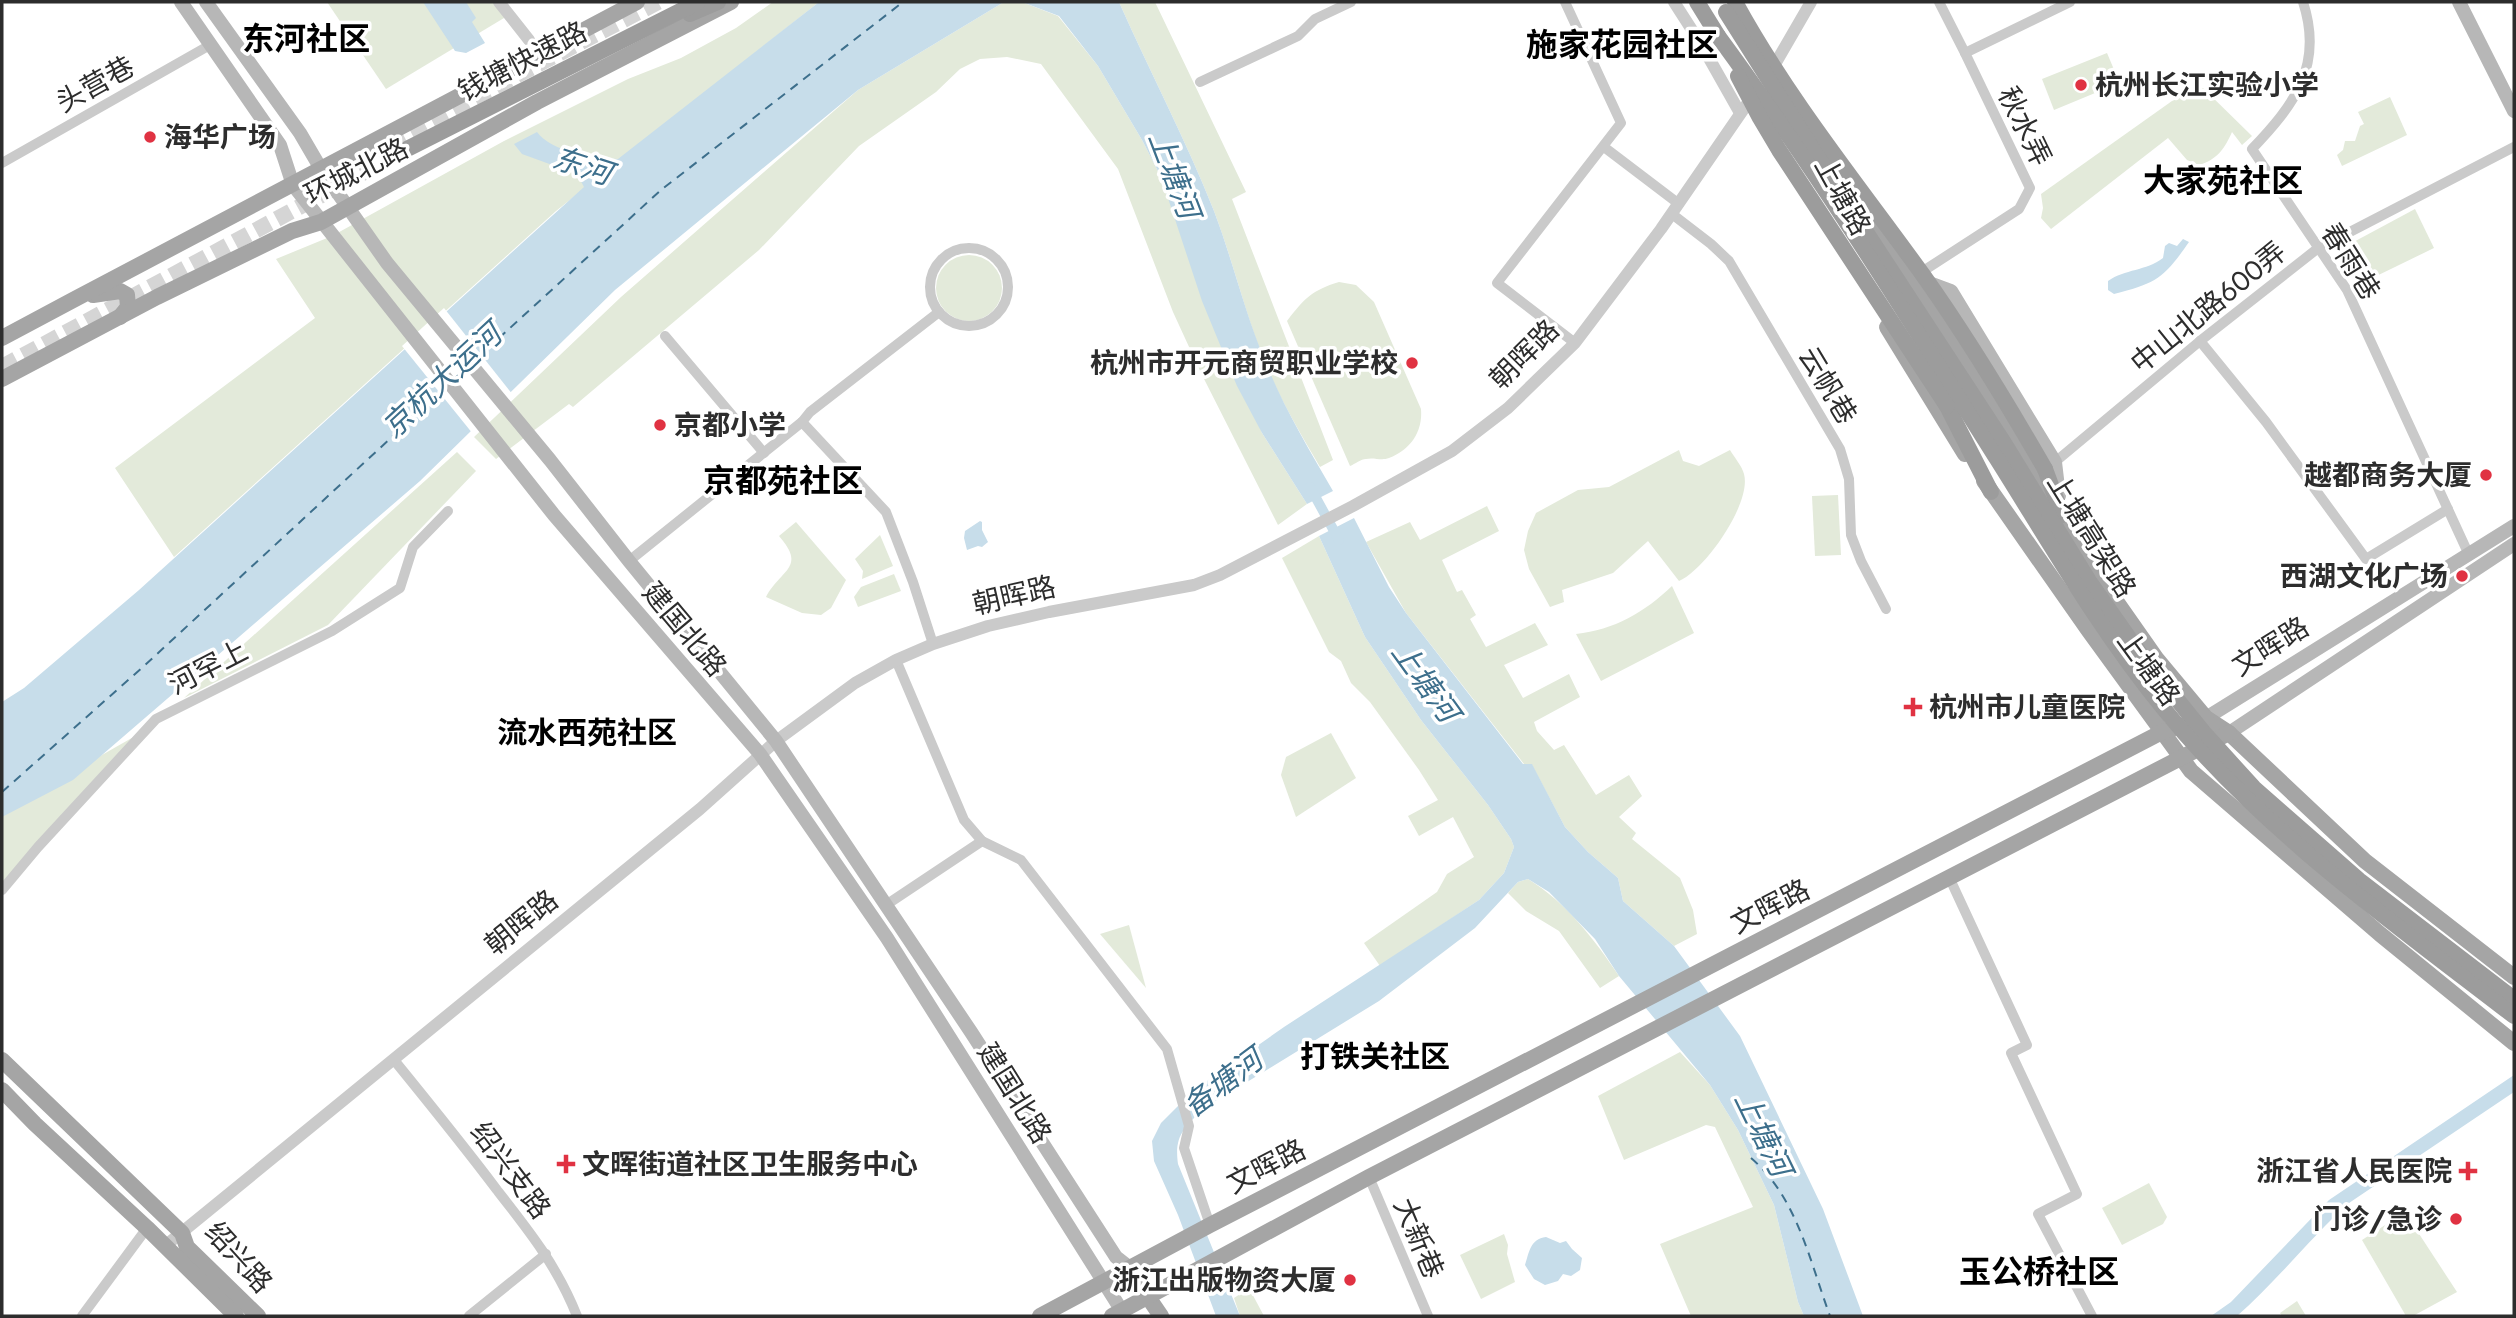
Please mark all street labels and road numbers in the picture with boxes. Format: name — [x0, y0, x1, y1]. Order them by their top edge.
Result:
street label: 钱塘快速路 — [451, 11, 594, 111]
street label: 头营巷 — [49, 46, 142, 123]
street label: 秋水弄 — [1988, 79, 2061, 173]
street label: 环城北路 — [297, 128, 415, 215]
street label: 上塘路 — [1804, 150, 1881, 243]
street label: 春雨巷 — [2311, 215, 2390, 308]
street label: 中山北路600弄 — [2122, 232, 2295, 383]
street label: 朝晖路 — [1480, 310, 1569, 399]
street label: 云帆巷 — [1788, 339, 1867, 432]
street label: 上塘高架路 — [2037, 465, 2146, 605]
street label: 朝晖路 — [969, 566, 1060, 625]
street label: 建国北路 — [633, 573, 736, 685]
street label: 文晖路 — [2224, 607, 2317, 686]
street label: 上塘路 — [2107, 622, 2190, 714]
street label: 河罕上 — [161, 630, 255, 705]
street label: 文晖路 — [1723, 869, 1817, 944]
street label: 朝晖路 — [476, 880, 567, 965]
street label: 建国北路 — [968, 1035, 1062, 1152]
street label: 绍兴支路 — [461, 1113, 561, 1227]
street label: 文晖路 — [1219, 1129, 1313, 1204]
street label: 大新巷 — [1383, 1192, 1454, 1285]
street label: 绍兴路 — [195, 1212, 282, 1302]

